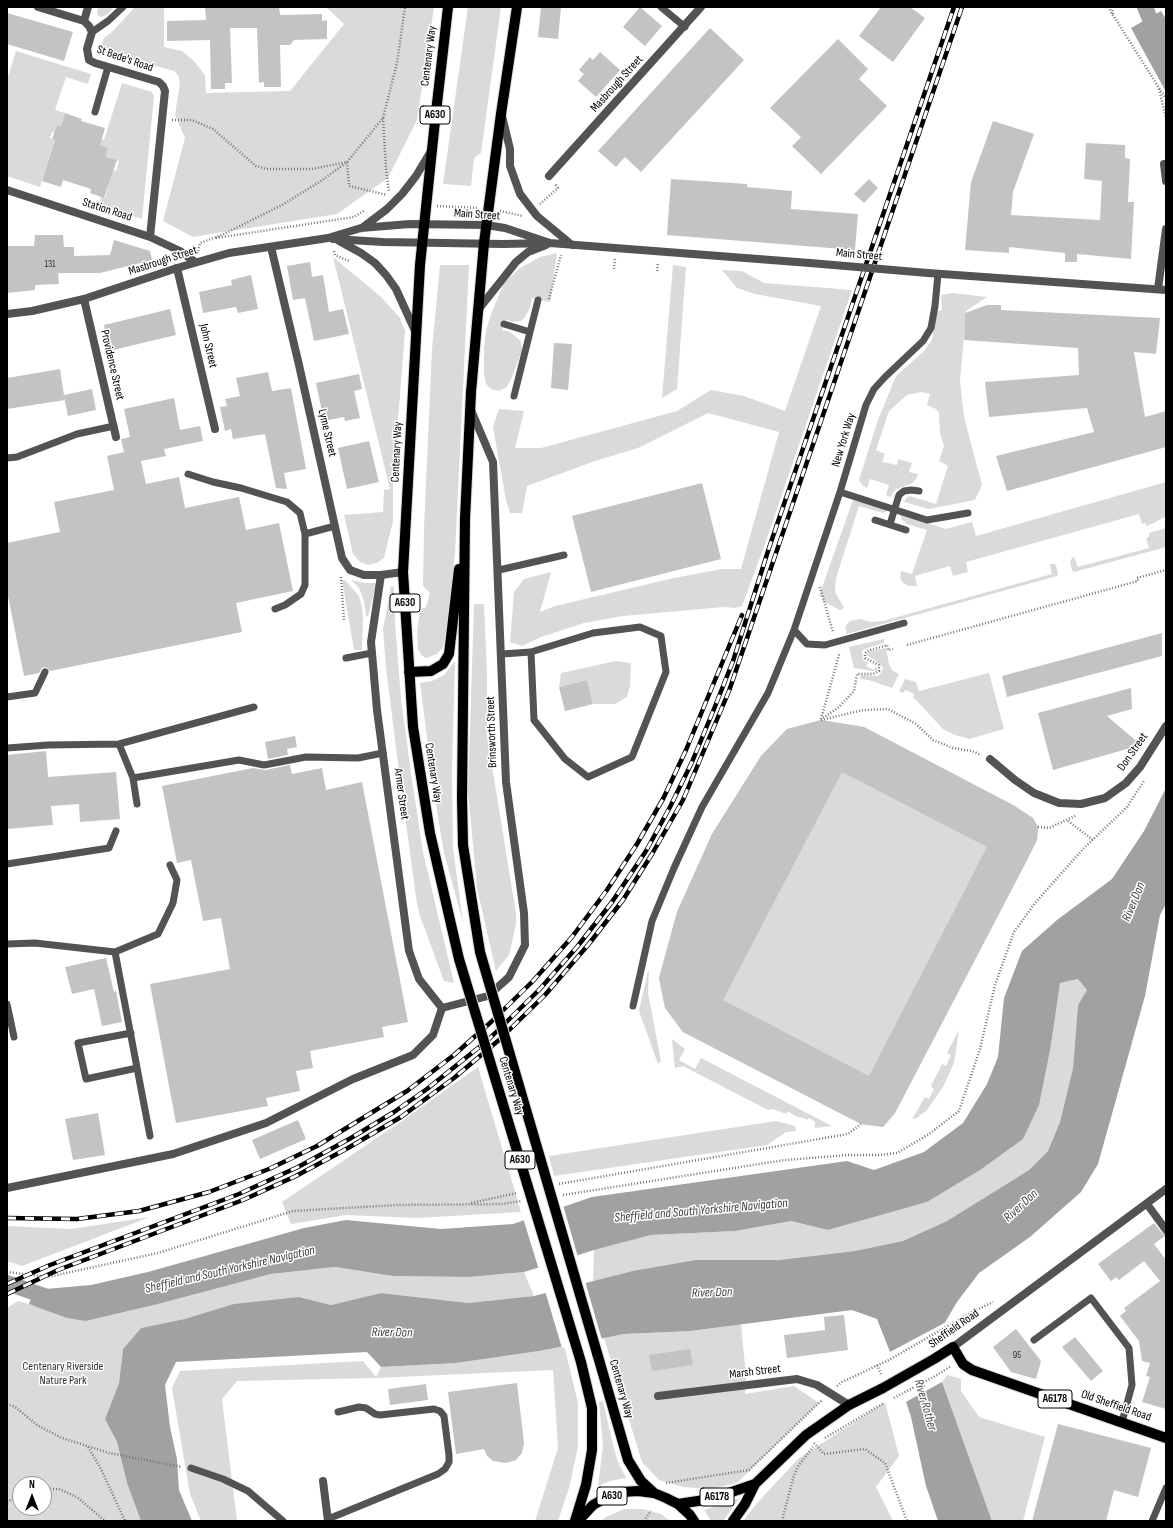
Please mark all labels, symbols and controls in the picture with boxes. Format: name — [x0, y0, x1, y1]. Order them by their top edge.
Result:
street label: Centenary Way — [418, 25, 440, 87]
street label: St Bede's Road — [95, 43, 155, 75]
street label: Masbrough Street — [588, 53, 646, 115]
road number: A630 — [420, 106, 450, 124]
street label: Station Road — [80, 195, 134, 225]
street label: Main Street — [453, 206, 501, 224]
street label: Masbrough Street — [127, 243, 199, 279]
street label: Main Street — [835, 246, 883, 264]
house number: 131 — [44, 258, 56, 270]
street label: John Street — [196, 322, 220, 370]
street label: Providence Street — [97, 328, 127, 402]
street label: Lyme Street — [315, 408, 339, 458]
street label: New York Way — [829, 411, 859, 469]
street label: Centenary Way — [388, 421, 406, 483]
road number: A630 — [390, 594, 420, 612]
street label: Brinsworth Street — [484, 696, 500, 768]
street label: Don Street — [1115, 730, 1151, 774]
street label: Centenary Way — [421, 742, 445, 804]
street label: Armer Street — [390, 767, 412, 821]
water label: River Don — [1119, 880, 1149, 924]
street label: Centenary Way — [495, 1055, 527, 1117]
road number: A630 — [505, 1151, 535, 1169]
water label: River Don — [1001, 1186, 1041, 1226]
water label: Sheffield and South Yorkshire Navigation — [614, 1196, 788, 1226]
water label: Sheffield and South Yorkshire Navigation — [144, 1243, 316, 1297]
water label: River Don — [691, 1284, 733, 1302]
street label: Sheffield Road — [926, 1306, 982, 1352]
water label: River Don — [371, 1325, 413, 1341]
house number: 95 — [1013, 1349, 1021, 1361]
street label: Centenary Way — [606, 1358, 636, 1420]
park label: Centenary Riverside Nature Park — [23, 1360, 103, 1388]
street label: Marsh Street — [728, 1362, 782, 1382]
water label: River Rother — [910, 1377, 940, 1433]
street label: Old Sheffield Road — [1079, 1387, 1153, 1425]
road number: A6178 — [1038, 1390, 1072, 1408]
north arrow — [12, 1476, 52, 1516]
text: N — [29, 1478, 35, 1491]
road number: A630 — [597, 1487, 627, 1505]
road number: A6178 — [700, 1488, 734, 1506]

